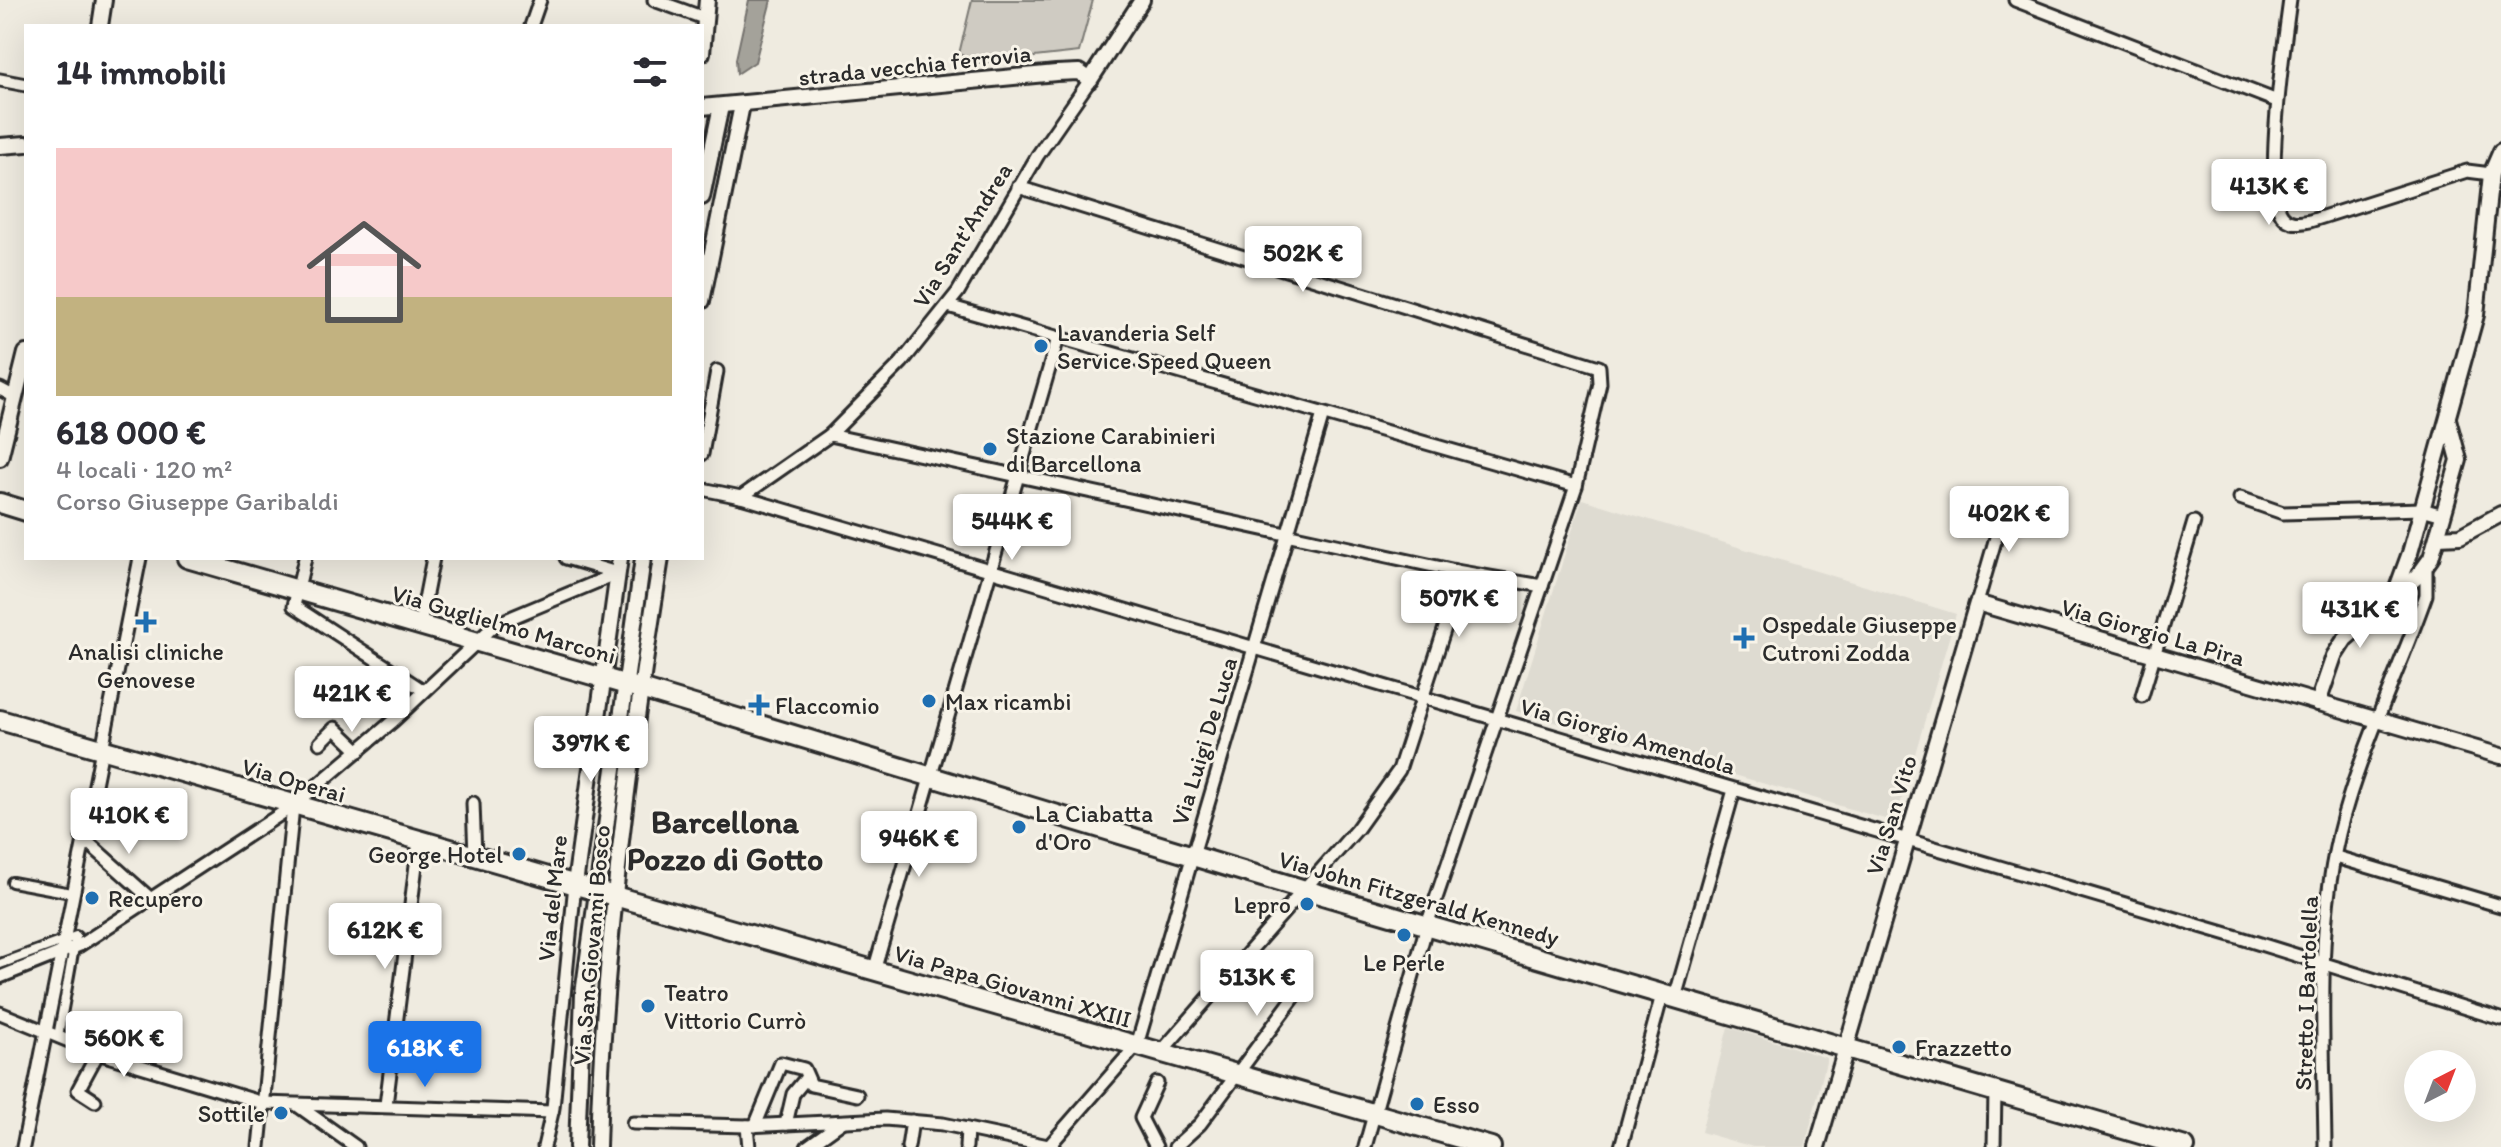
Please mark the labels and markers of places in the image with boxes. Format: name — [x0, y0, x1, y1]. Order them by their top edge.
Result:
pin: 413K € — [2204, 159, 2334, 227]
pin: 502K € — [1238, 226, 1368, 294]
place label: Lavanderia Self Service Speed Queen — [1057, 318, 1272, 375]
marker: Lavanderia Self Service Speed Queen — [1032, 337, 1050, 355]
place label: Stazione Carabinieri di Barcellona — [1006, 421, 1216, 478]
marker: Stazione Carabinieri di Barcellona — [981, 440, 999, 458]
pin: 402K € — [1944, 486, 2074, 554]
pin: 544K € — [947, 494, 1077, 562]
pin: 507K € — [1394, 571, 1524, 639]
pin: 431K € — [2295, 582, 2425, 650]
place label: Ospedale Giuseppe Cutroni Zodda — [1762, 610, 1957, 667]
marker: Analisi cliniche Genovese — [135, 611, 157, 633]
marker: Ospedale Giuseppe Cutroni Zodda — [1733, 627, 1755, 649]
place label: Analisi cliniche Genovese — [68, 637, 224, 694]
pin: 421K € — [287, 666, 417, 734]
place label: Max ricambi — [945, 687, 1071, 716]
place label: Flaccomio — [775, 691, 880, 720]
marker: Max ricambi — [920, 692, 938, 710]
marker: Flaccomio — [750, 696, 768, 714]
pin: 397K € — [526, 716, 656, 784]
pin: 410K € — [64, 788, 194, 856]
place label: La Ciabatta d'Oro — [1035, 799, 1153, 856]
pin: 946K € — [854, 811, 984, 879]
marker: La Ciabatta d'Oro — [1010, 818, 1028, 836]
place label: George Hotel — [368, 840, 503, 869]
marker: George Hotel — [510, 845, 528, 863]
place label: Recupero — [108, 884, 203, 913]
marker: Recupero — [83, 889, 101, 907]
place label: Lepro — [1233, 890, 1291, 919]
marker: Lepro — [1298, 895, 1316, 913]
pin: 612K € — [320, 903, 450, 971]
marker: Le Perle — [1395, 926, 1413, 944]
place label: Le Perle — [1363, 948, 1445, 977]
pin: 513K € — [1192, 950, 1322, 1018]
place label: Teatro Vittorio Currò — [664, 978, 806, 1035]
marker: Teatro Vittorio Currò — [639, 997, 657, 1015]
pin: 560K € — [59, 1011, 189, 1079]
pin: 618K € — [360, 1021, 490, 1089]
place label: Frazzetto — [1915, 1033, 2012, 1062]
marker: Frazzetto — [1890, 1038, 1908, 1056]
place label: Esso — [1433, 1090, 1480, 1119]
marker: Esso — [1408, 1095, 1426, 1113]
place label: Sottile — [198, 1099, 265, 1128]
marker: Sottile — [272, 1104, 290, 1122]

